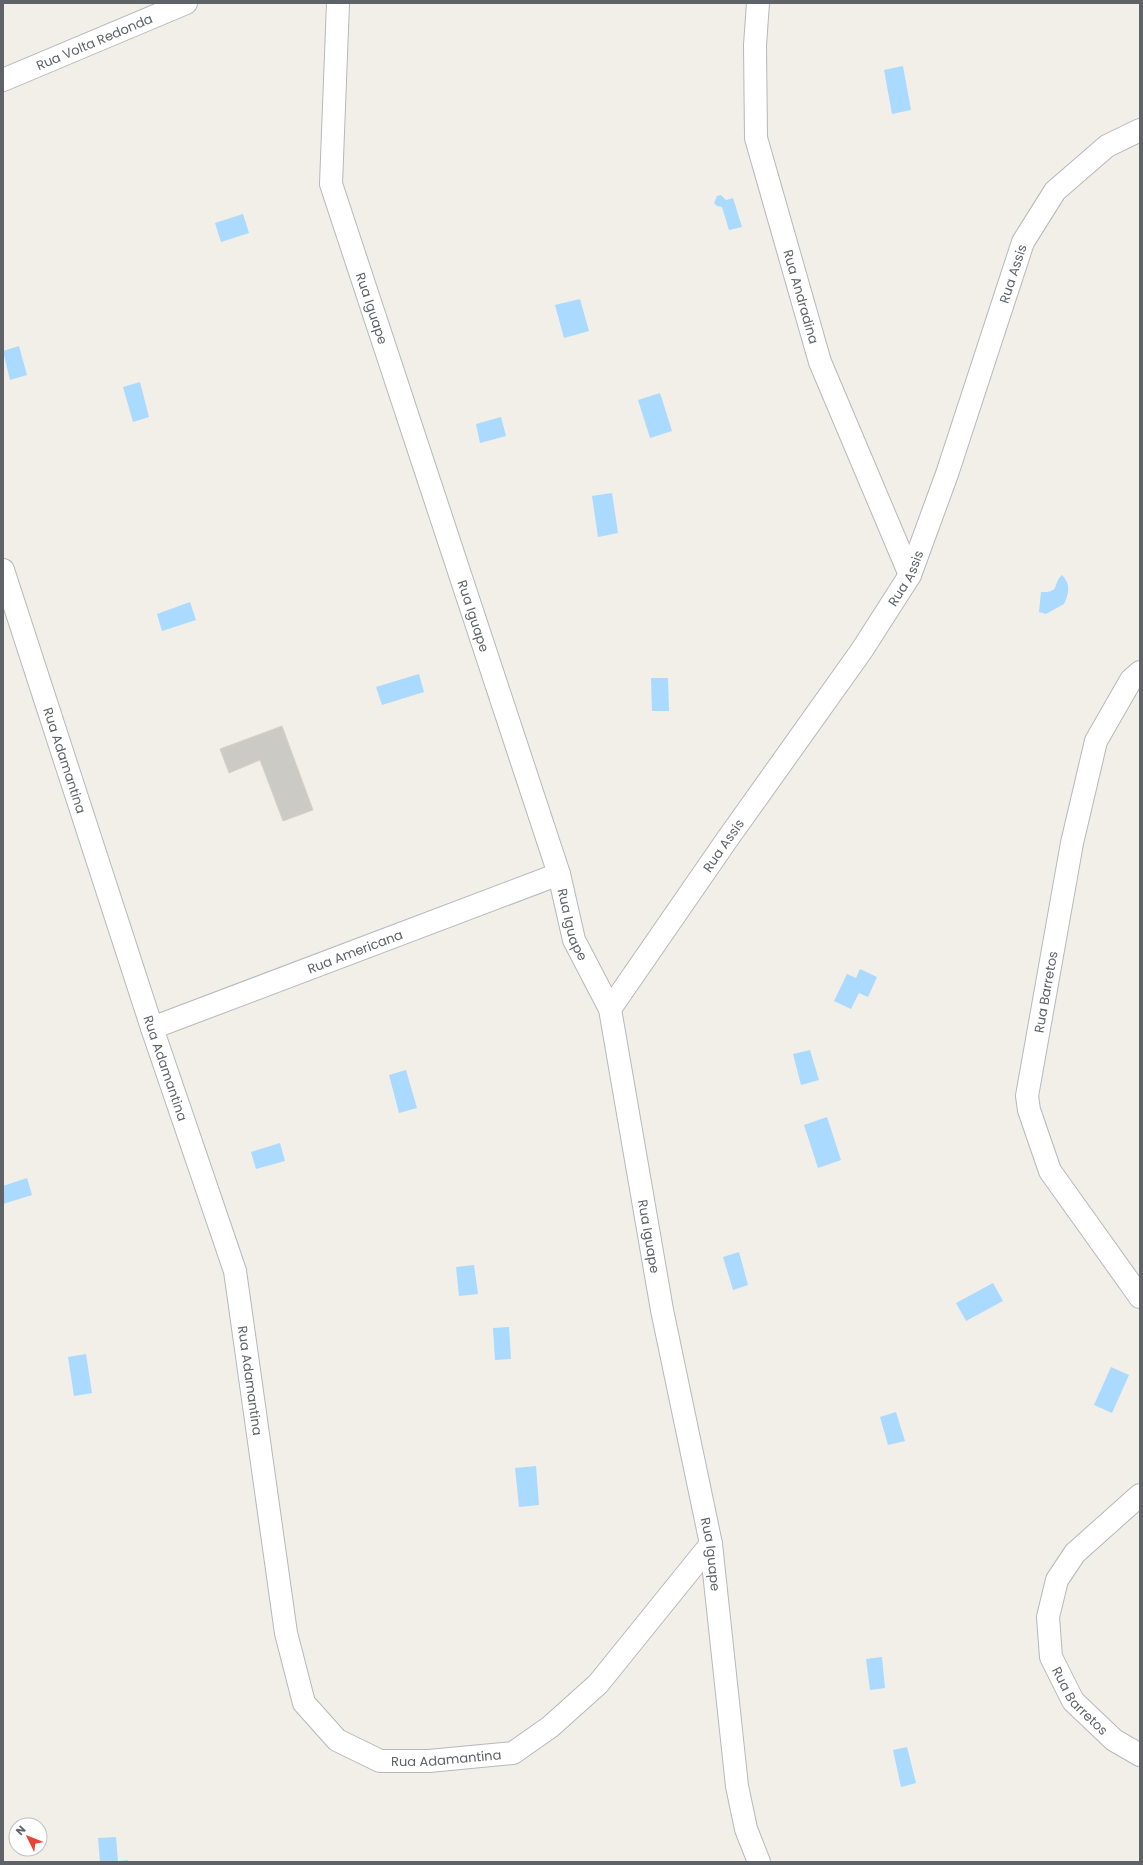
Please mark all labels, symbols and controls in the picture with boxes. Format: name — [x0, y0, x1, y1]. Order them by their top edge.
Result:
street label: Rua Volta Redonda — [33, 9, 155, 75]
street label: Rua Assis — [994, 242, 1031, 306]
street label: Rua Andradina — [779, 247, 824, 346]
street label: Rua Iguape — [351, 270, 393, 347]
street label: Rua Assis — [883, 547, 928, 610]
street label: Rua Iguape — [453, 578, 494, 654]
street label: Rua Adamantina — [39, 705, 91, 816]
street label: Rua Assis — [698, 815, 749, 876]
street label: Rua Iguape — [553, 886, 592, 964]
street label: Rua Americana — [305, 925, 405, 978]
street label: Rua Barretos — [1029, 949, 1063, 1034]
street label: Rua Adamantina — [139, 1013, 193, 1123]
street label: Rua Iguape — [634, 1198, 665, 1275]
street label: Rua Adamantina — [233, 1324, 268, 1437]
street label: Rua Iguape — [696, 1516, 726, 1592]
street label: Rua Barretos — [1048, 1663, 1113, 1739]
street label: Rua Adamantina — [391, 1745, 502, 1771]
north arrow — [8, 1817, 48, 1857]
text: N — [12, 1822, 29, 1839]

